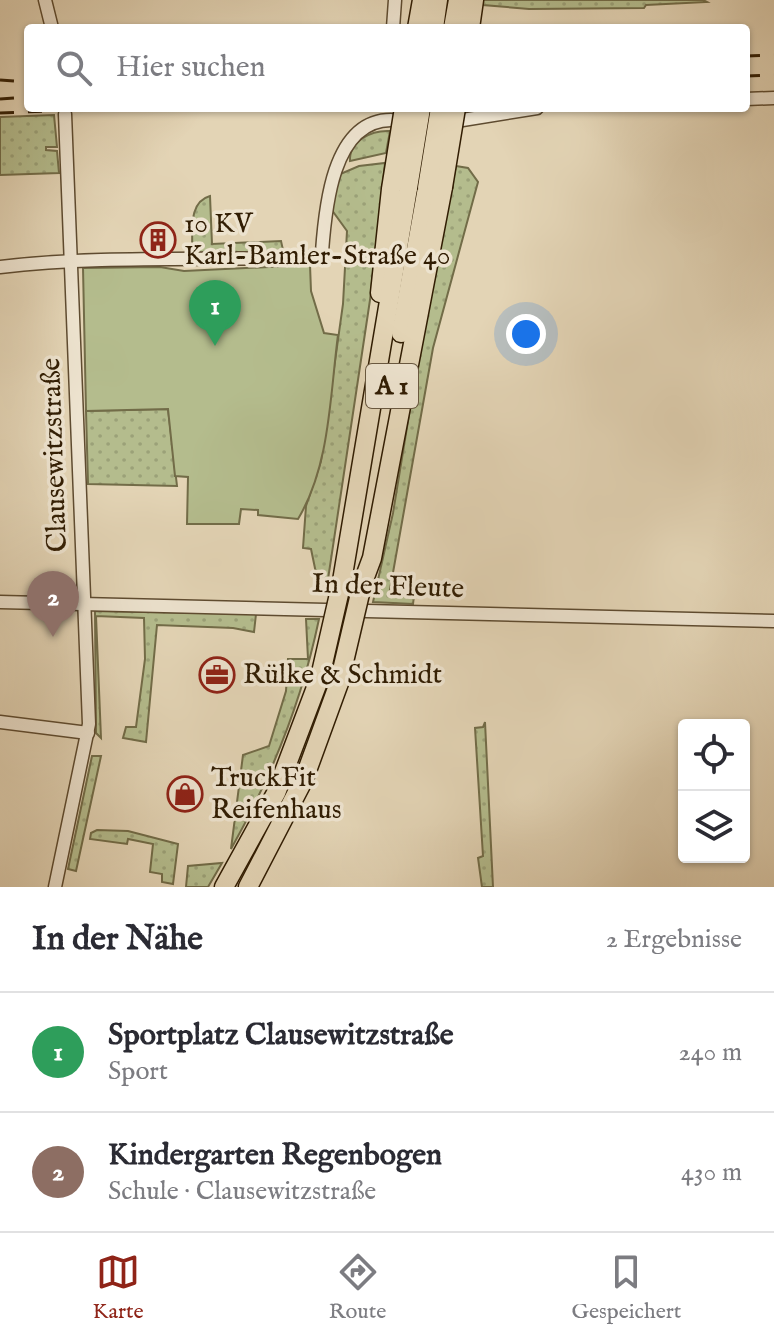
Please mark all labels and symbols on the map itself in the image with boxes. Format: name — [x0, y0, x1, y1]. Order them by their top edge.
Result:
place label: 10 KV Karl-Bamler-Straße 40 — [184, 207, 450, 274]
building icon: 10 KV Karl-Bamler-Straße 40 — [139, 221, 177, 259]
pin: 1 — [189, 280, 241, 346]
your location — [506, 314, 546, 354]
street label: Clausewitzstraße — [34, 357, 76, 553]
road number: A 1 — [366, 364, 418, 408]
street label: In der Fleute — [311, 567, 465, 607]
pin: 2 — [27, 571, 79, 637]
office icon: Rülke & Schmidt — [198, 656, 236, 694]
place label: Rülke & Schmidt — [243, 658, 442, 693]
place label: TruckFit Reifenhaus — [211, 761, 342, 828]
shop icon: TruckFit Reifenhaus — [166, 775, 204, 813]

